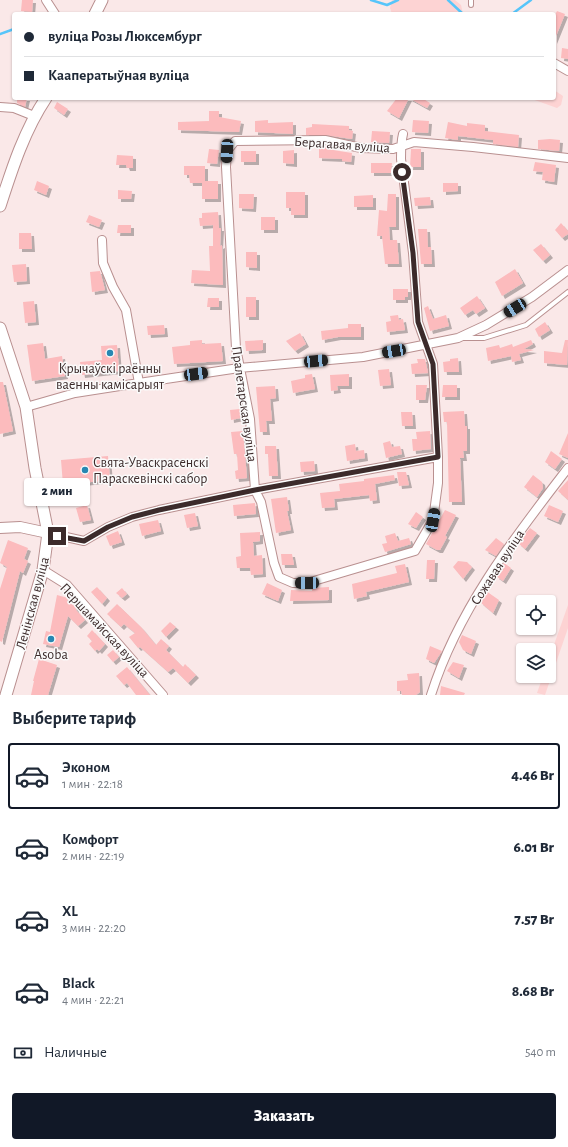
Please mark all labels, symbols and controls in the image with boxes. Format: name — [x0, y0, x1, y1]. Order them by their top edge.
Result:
text: вуліца Розы Люксембург — [48, 29, 202, 44]
text: Кааператыўная вуліца — [48, 68, 189, 83]
street label: Берагавая вуліца — [293, 135, 391, 155]
car — [220, 139, 234, 163]
route start — [393, 163, 411, 181]
car — [502, 297, 528, 319]
car — [381, 343, 407, 359]
street label: Пралетарская вуліца — [229, 345, 259, 464]
marker: Крычаўскі раённы ваенны камісарыят — [105, 348, 115, 358]
car — [304, 354, 328, 368]
place label: Крычаўскі раённы ваенны камісарыят — [56, 362, 165, 392]
car — [183, 366, 209, 382]
place label: Свята-Уваскрасенскі Параскевінскі сабор — [93, 456, 209, 486]
marker: Свята-Уваскрасенскі Параскевінскі сабор — [80, 465, 90, 475]
callout: 2 мин — [24, 478, 90, 506]
text: 2 мин — [42, 485, 72, 498]
car — [425, 507, 441, 533]
route end — [48, 527, 66, 545]
street label: Сожавая вуліца — [468, 527, 528, 608]
street label: Ленінская вуліца — [14, 555, 52, 651]
car — [295, 577, 319, 589]
street label: Першамайская вуліца — [57, 581, 152, 681]
map controls — [516, 595, 556, 683]
button: locate — [516, 595, 556, 635]
marker: Asoba — [46, 634, 56, 644]
button: layers — [516, 643, 556, 683]
place label: Asoba — [34, 648, 68, 662]
text: Выберите тариф — [12, 710, 136, 728]
icon: car — [14, 758, 50, 794]
text: Эконом — [62, 760, 110, 775]
text: 4.46 Br — [511, 768, 554, 783]
text: 1 мин · 22:18 — [62, 778, 123, 791]
icon: car — [14, 830, 50, 866]
text: Комфорт — [62, 832, 118, 847]
text: 6.01 Br — [513, 840, 554, 855]
text: 2 мин · 22:19 — [62, 850, 124, 863]
icon: car — [14, 902, 50, 938]
text: XL — [62, 904, 78, 919]
text: 7.57 Br — [514, 912, 554, 927]
text: 3 мин · 22:20 — [62, 922, 126, 935]
icon: car — [14, 974, 50, 1010]
text: Black — [62, 976, 95, 991]
text: 8.68 Br — [512, 984, 554, 999]
text: 4 мин · 22:21 — [62, 994, 124, 1007]
icon: cash — [12, 1042, 34, 1064]
text: Наличные — [44, 1045, 107, 1060]
text: 540 m — [525, 1046, 556, 1059]
button: Заказать — [12, 1093, 556, 1139]

